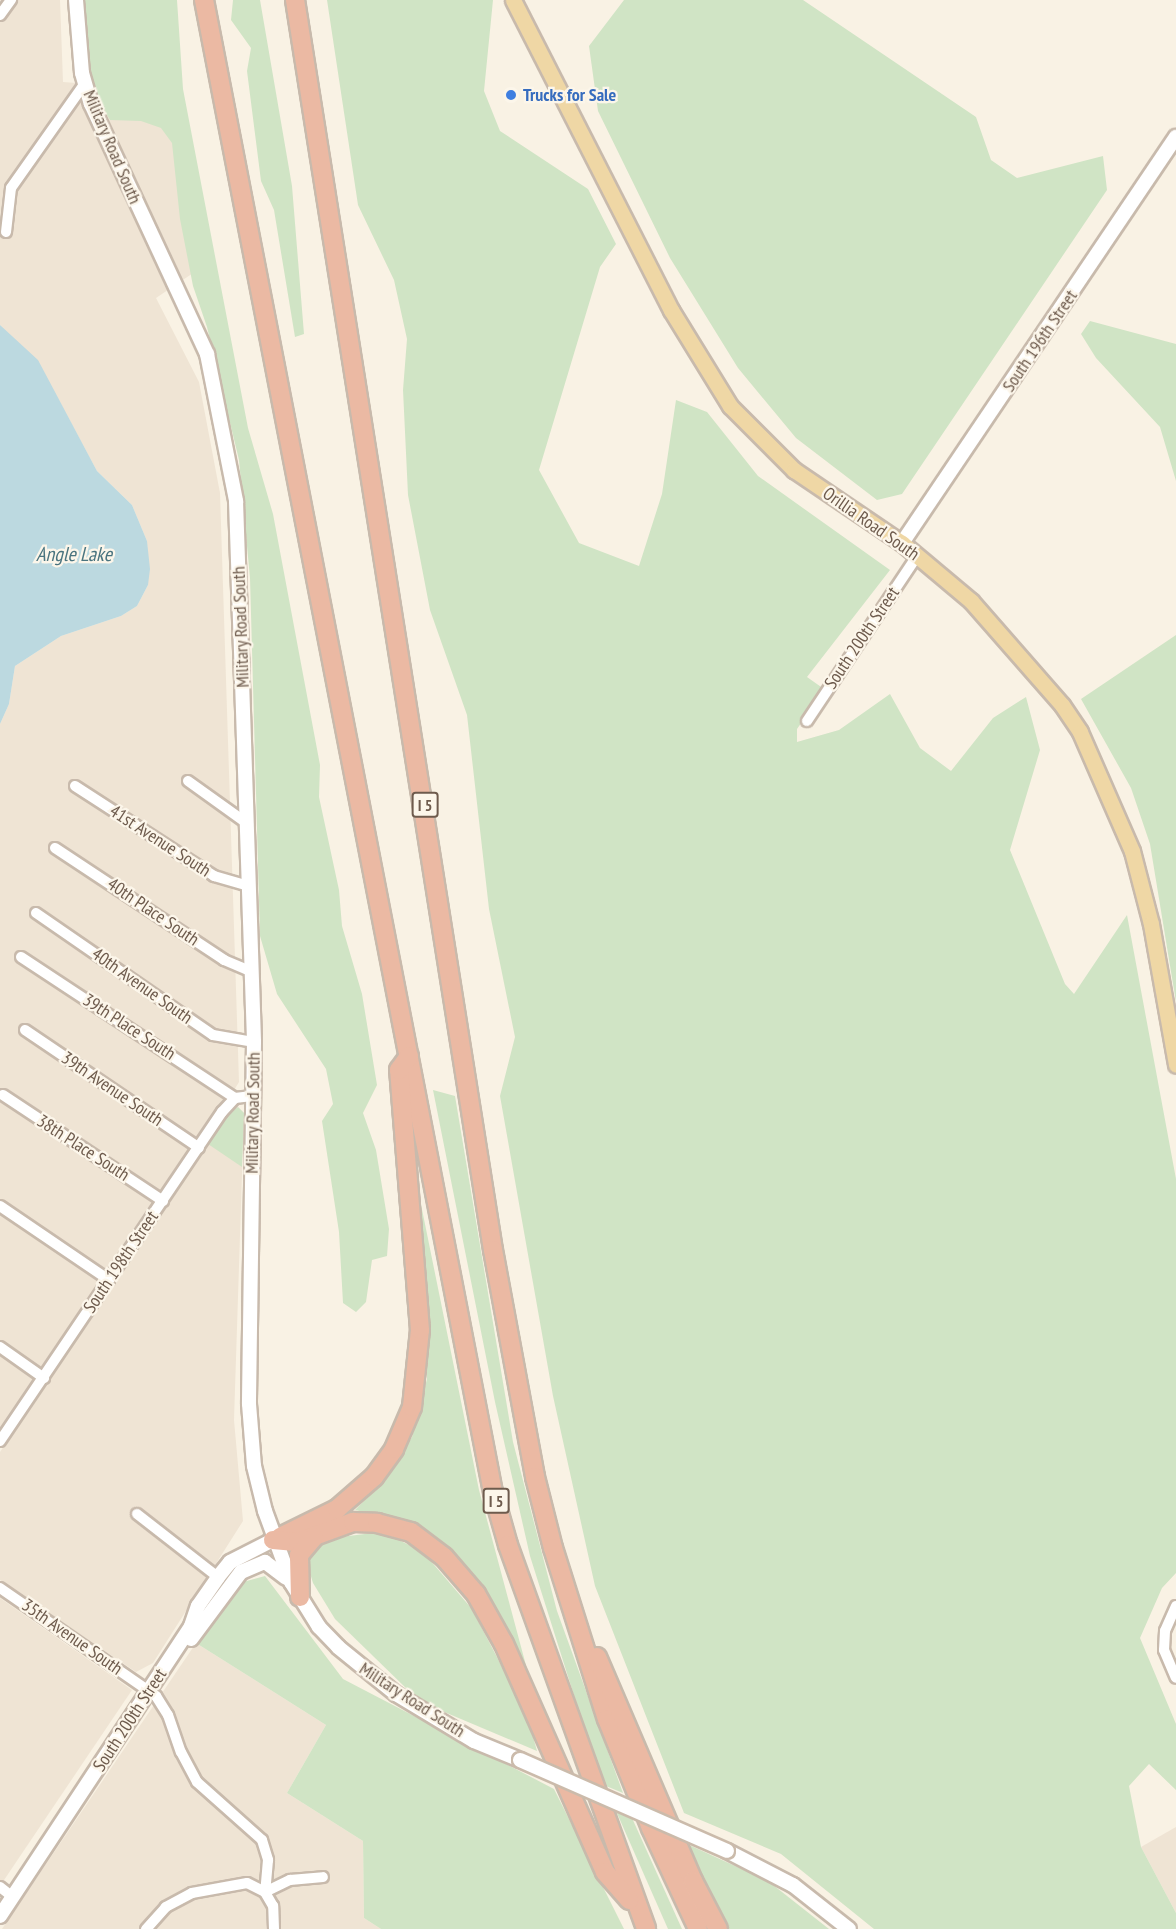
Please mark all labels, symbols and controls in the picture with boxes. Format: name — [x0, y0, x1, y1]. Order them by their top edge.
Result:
place label: Trucks for Sale — [523, 84, 616, 106]
street label: Military Road South — [78, 87, 146, 207]
marker: Trucks for Sale — [504, 88, 518, 102]
street label: South 196th Street — [998, 286, 1082, 396]
street label: Orillia Road South — [819, 483, 923, 565]
water label: Angle Lake — [36, 542, 112, 566]
street label: Military Road South — [228, 566, 254, 688]
street label: South 200th Street — [820, 583, 904, 693]
road number: I 5 — [412, 792, 438, 818]
street label: 41st Avenue South — [105, 800, 215, 882]
street label: 40th Place South — [103, 873, 203, 951]
street label: 40th Avenue South — [87, 943, 197, 1029]
street label: 39th Place South — [79, 989, 179, 1065]
street label: 39th Avenue South — [57, 1047, 167, 1131]
street label: Military Road South — [241, 1052, 265, 1174]
street label: 38th Place South — [33, 1110, 133, 1186]
street label: South 198th Street — [79, 1207, 163, 1317]
road number: I 5 — [482, 1488, 510, 1514]
street label: 35th Avenue South — [17, 1594, 127, 1680]
street label: Military Road South — [355, 1658, 469, 1742]
street label: South 200th Street — [89, 1665, 171, 1775]

